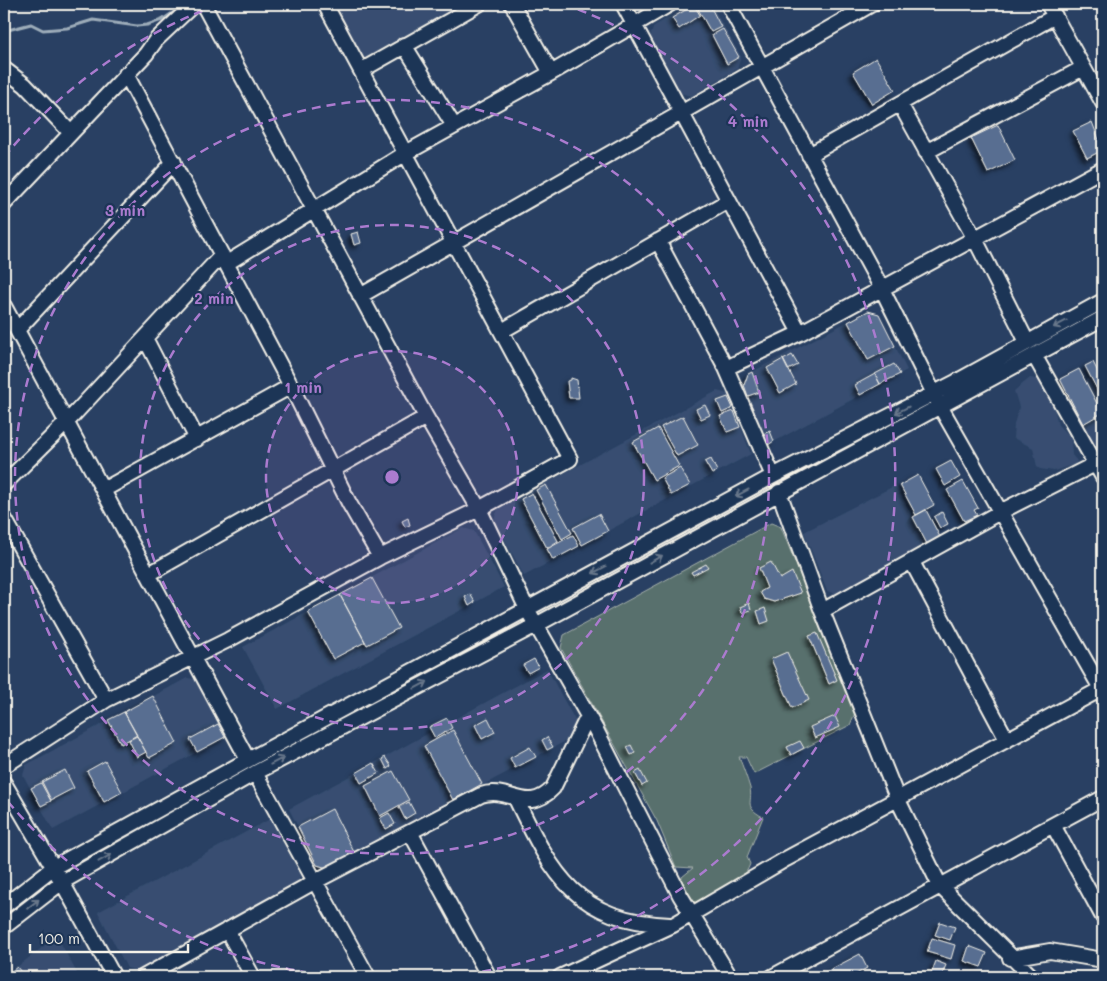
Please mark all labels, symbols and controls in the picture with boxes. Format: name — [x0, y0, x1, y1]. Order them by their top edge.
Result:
text: 4 min — [728, 111, 768, 131]
text: 3 min — [105, 200, 145, 220]
text: 2 min — [194, 288, 234, 308]
one-way arrow — [1053, 319, 1068, 329]
text: 1 min — [284, 377, 322, 397]
one-way arrow — [895, 406, 910, 415]
centre of rings — [383, 468, 401, 486]
one-way arrow — [736, 488, 750, 498]
one-way arrow — [649, 553, 663, 563]
one-way arrow — [592, 566, 607, 575]
one-way arrow — [413, 680, 427, 690]
one-way arrow — [269, 756, 284, 766]
one-way arrow — [97, 853, 112, 863]
one-way arrow — [26, 899, 39, 910]
scale bar — [30, 921, 188, 953]
text: 100 m — [38, 928, 80, 948]

